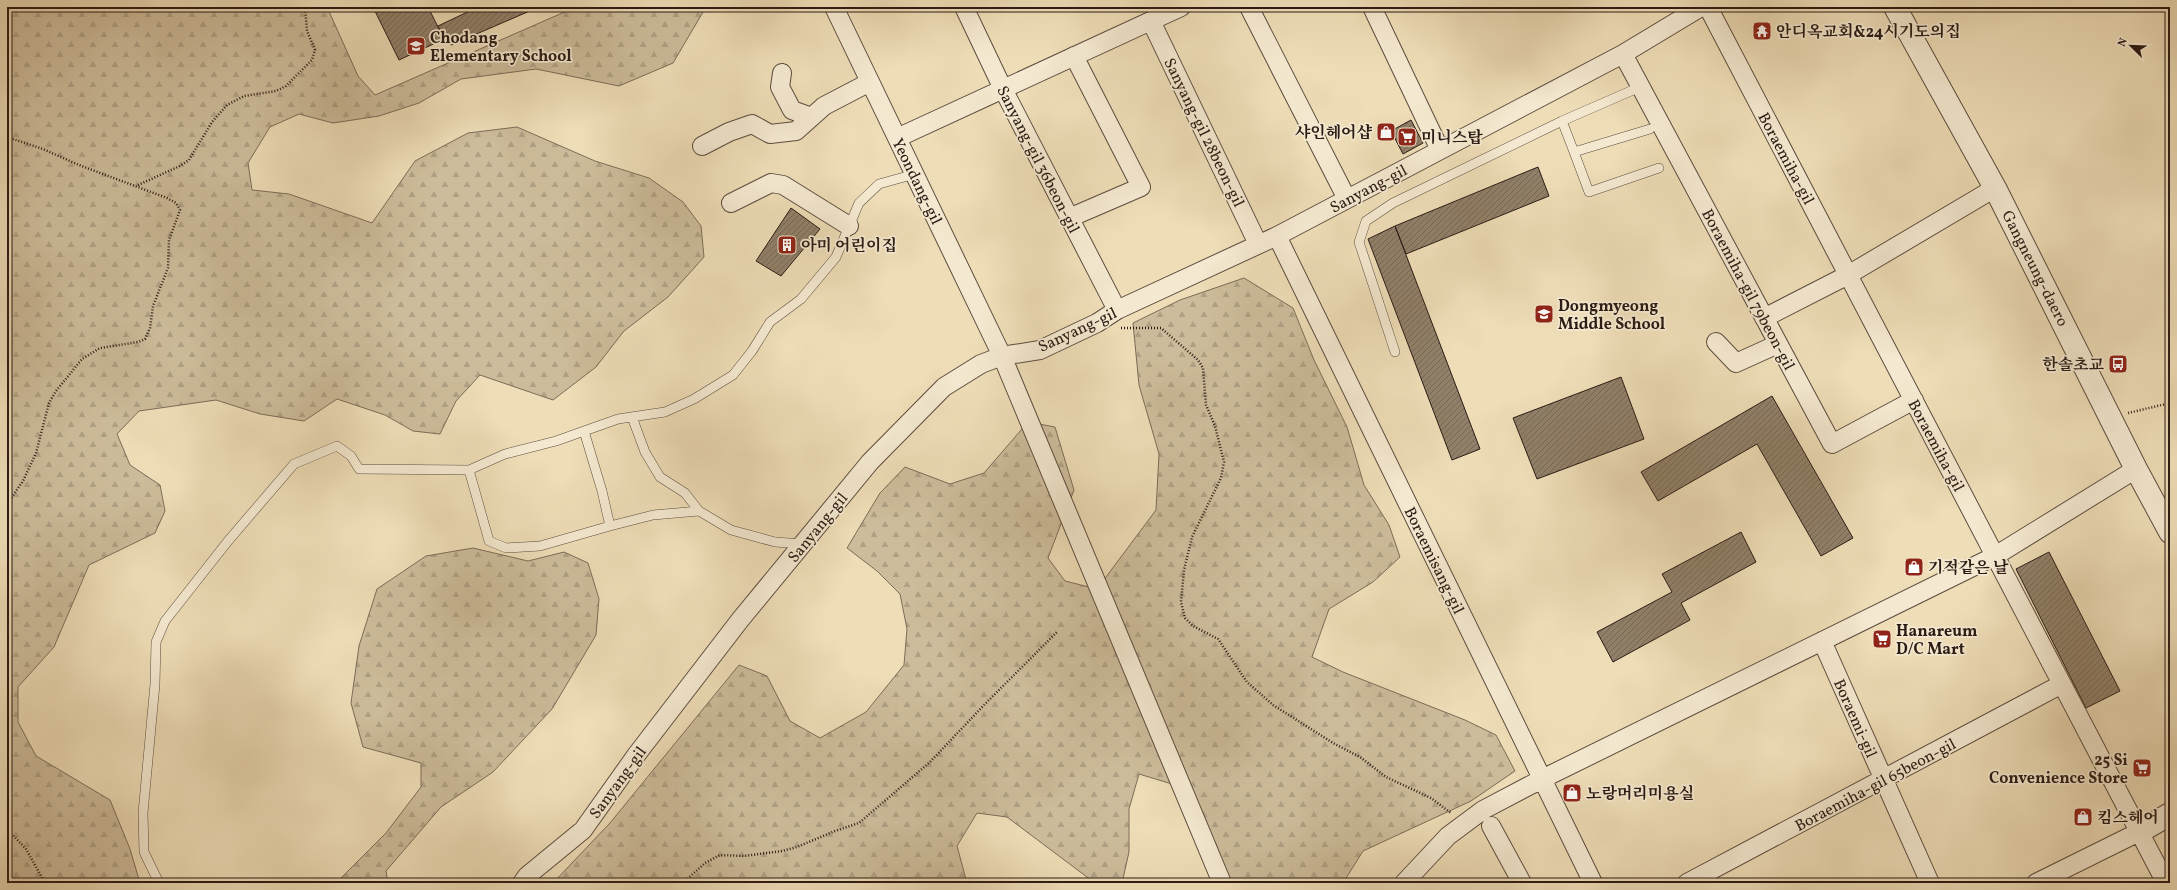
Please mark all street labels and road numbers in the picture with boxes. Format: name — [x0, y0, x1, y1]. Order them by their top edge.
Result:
street label: Sanyang-gil 28beon-gil — [1158, 55, 1249, 211]
street label: Sanyang-gil 36beon-gil — [990, 82, 1084, 238]
street label: Boraemiha-gil — [1752, 109, 1819, 209]
street label: Yeondang-gil — [886, 135, 947, 229]
street label: Sanyang-gil — [1326, 160, 1412, 219]
street label: Boraemiha-gil 79beon-gil — [1695, 205, 1799, 375]
street label: Gangneung-daero — [1995, 207, 2073, 331]
street label: Sanyang-gil — [1035, 303, 1121, 359]
street label: Boraemiha-gil — [1902, 396, 1969, 496]
street label: Sanyang-gil — [783, 488, 854, 568]
street label: Boraemisang-gil — [1398, 504, 1469, 618]
street label: Boraemi-gil — [1827, 676, 1881, 762]
street label: Boraemiha-gil 65beon-gil — [1791, 734, 1961, 838]
street label: Sanyang-gil — [585, 742, 652, 824]

